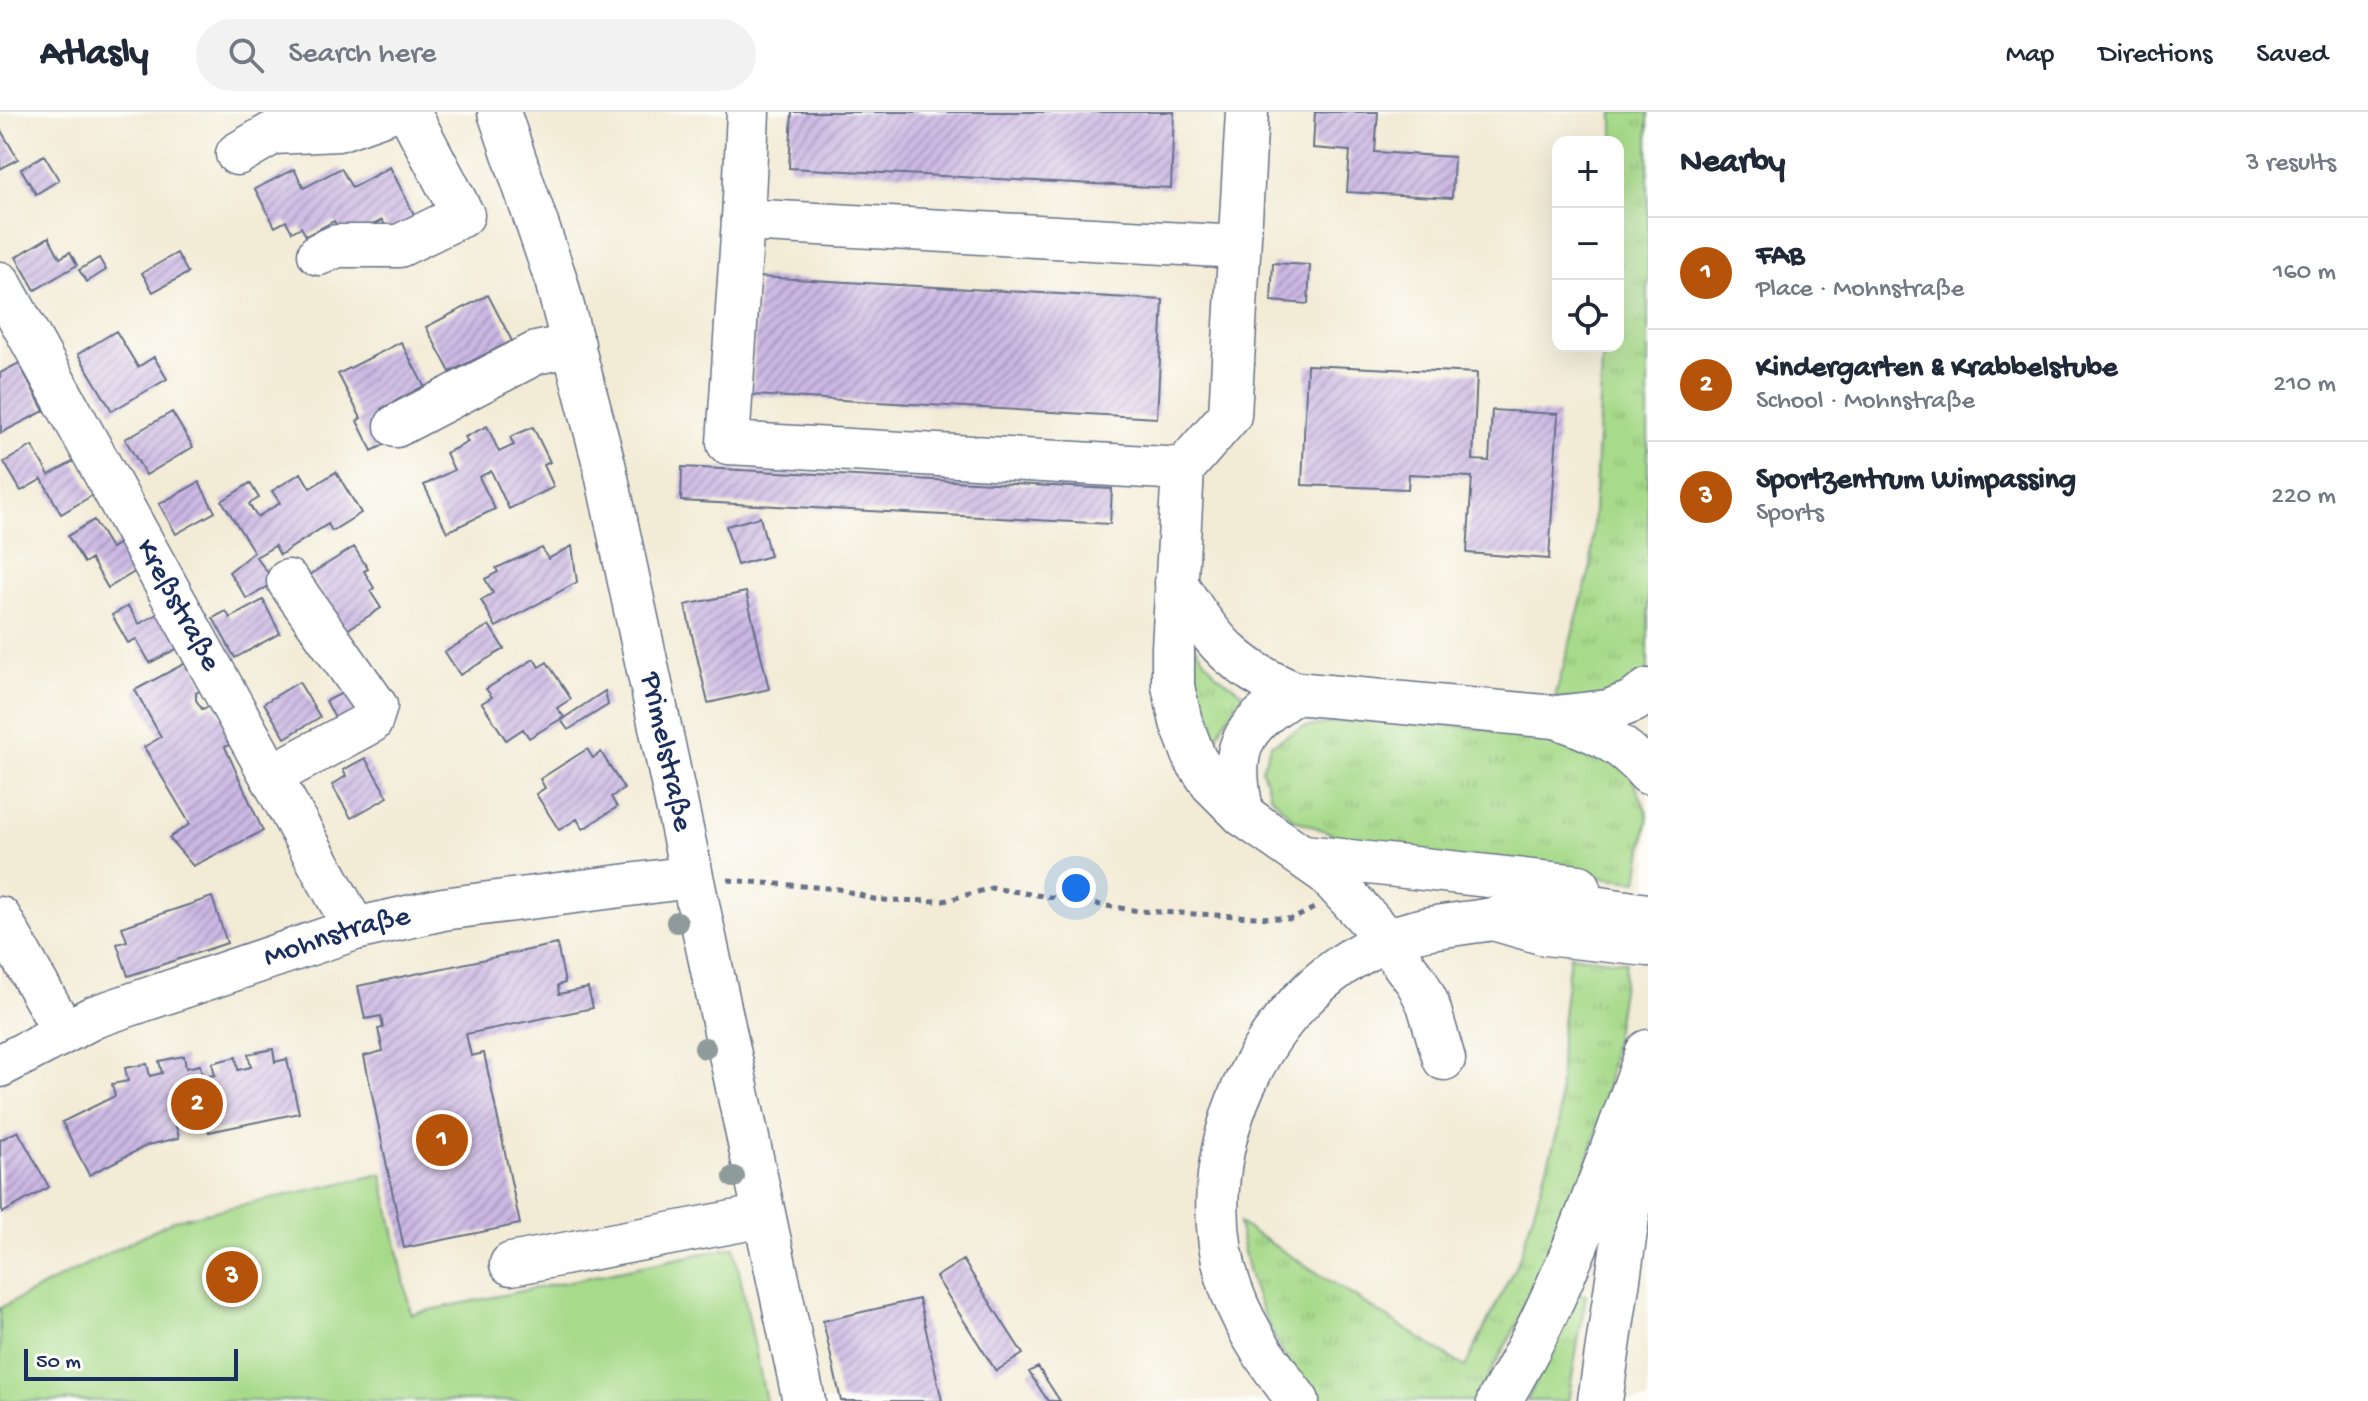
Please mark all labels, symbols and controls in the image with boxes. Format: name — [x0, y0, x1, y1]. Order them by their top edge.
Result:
search box — [196, 19, 756, 91]
text: Atlasly — [40, 33, 148, 77]
icon: search — [224, 33, 268, 77]
text: Search here — [288, 38, 436, 73]
text: Map — [2006, 39, 2054, 72]
text: Directions — [2098, 39, 2212, 72]
text: Saved — [2256, 39, 2328, 72]
map controls — [1552, 136, 1624, 352]
button: + — [1552, 136, 1624, 208]
text: Nearby — [1680, 144, 1785, 184]
text: 3 results — [2246, 149, 2336, 180]
button: − — [1552, 208, 1624, 280]
text: FAB — [1756, 240, 1804, 275]
text: 1 — [1701, 258, 1711, 289]
text: 160 m — [2273, 258, 2336, 289]
text: Place · Mohnstraße — [1756, 275, 1964, 306]
button: locate — [1552, 280, 1624, 352]
text: Kindergarten & Krabbelstube — [1756, 352, 2118, 387]
text: 2 — [1700, 370, 1712, 401]
text: 210 m — [2273, 370, 2336, 401]
text: School · Mohnstraße — [1756, 387, 1975, 418]
text: Sportzentrum Wimpassing — [1756, 464, 2076, 499]
text: 3 — [1699, 482, 1713, 513]
text: 220 m — [2271, 482, 2336, 513]
text: Sports — [1756, 499, 1824, 530]
street label: Kreßstraße — [127, 533, 228, 678]
street label: Primelstraße — [631, 668, 700, 835]
your location — [1056, 868, 1096, 908]
street label: Mohnstraße — [259, 899, 414, 976]
pin: 2 — [171, 1074, 223, 1134]
pin: 1 — [416, 1110, 468, 1170]
pin: 3 — [206, 1247, 258, 1307]
scale bar — [24, 1345, 238, 1381]
text: 50 m — [36, 1350, 81, 1376]

